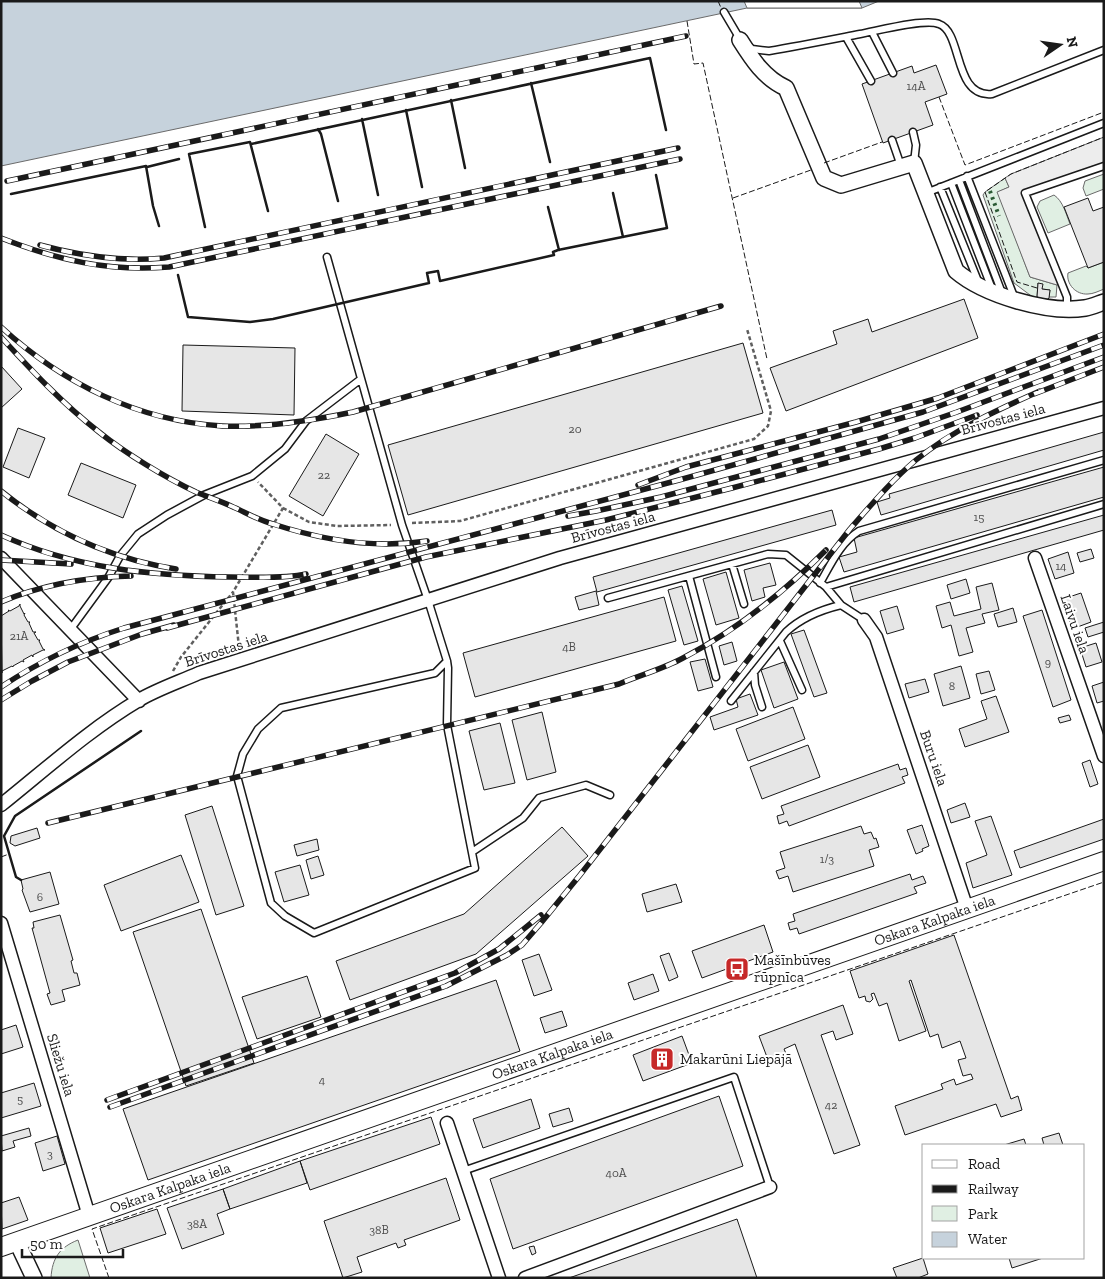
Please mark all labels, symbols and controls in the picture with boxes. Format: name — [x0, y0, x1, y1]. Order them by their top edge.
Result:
north arrow — [1035, 20, 1085, 70]
text: N — [1063, 35, 1082, 50]
house number: 14A — [907, 79, 926, 93]
street label: Brīvostas iela — [959, 399, 1047, 439]
house number: 20 — [568, 422, 582, 436]
house number: 22 — [318, 468, 330, 482]
street label: Brīvostas iela — [569, 507, 657, 547]
house number: 15 — [974, 510, 984, 524]
house number: 14 — [1055, 559, 1067, 573]
street label: Laivu iela — [1056, 592, 1094, 656]
street label: Brīvostas iela — [182, 627, 270, 671]
house number: 21A — [10, 629, 29, 643]
house number: 4B — [562, 640, 576, 654]
house number: 9 — [1045, 655, 1051, 669]
house number: 8 — [949, 679, 955, 693]
street label: Buru iela — [916, 728, 952, 788]
house number: 1/3 — [820, 852, 834, 866]
house number: 6 — [37, 890, 43, 904]
street label: Oskara Kalpaka iela — [872, 891, 997, 950]
place label: Mašīnbūves rūpnīca — [754, 951, 831, 986]
bus stop icon: Mašīnbūves rūpnīca — [724, 956, 750, 982]
street label: Oskara Kalpaka iela — [489, 1025, 615, 1084]
street label: Sliežu iela — [43, 1032, 79, 1098]
building icon: Makarūni Liepājā — [649, 1046, 675, 1072]
place label: Makarūni Liepājā — [680, 1050, 792, 1068]
house number: 4 — [319, 1073, 326, 1087]
house number: 5 — [17, 1092, 23, 1106]
house number: 42 — [825, 1098, 837, 1112]
legend — [922, 1144, 1085, 1259]
house number: 3 — [47, 1147, 53, 1161]
text: Road — [968, 1155, 1001, 1173]
street label: Oskara Kalpaka iela — [107, 1158, 233, 1217]
house number: 40A — [605, 1166, 627, 1180]
text: Railway — [968, 1180, 1019, 1198]
text: Park — [968, 1205, 998, 1223]
house number: 38A — [187, 1217, 207, 1231]
house number: 38B — [369, 1223, 389, 1237]
scale bar — [22, 1226, 124, 1258]
text: Water — [968, 1230, 1008, 1248]
text: 50 m — [30, 1235, 63, 1253]

